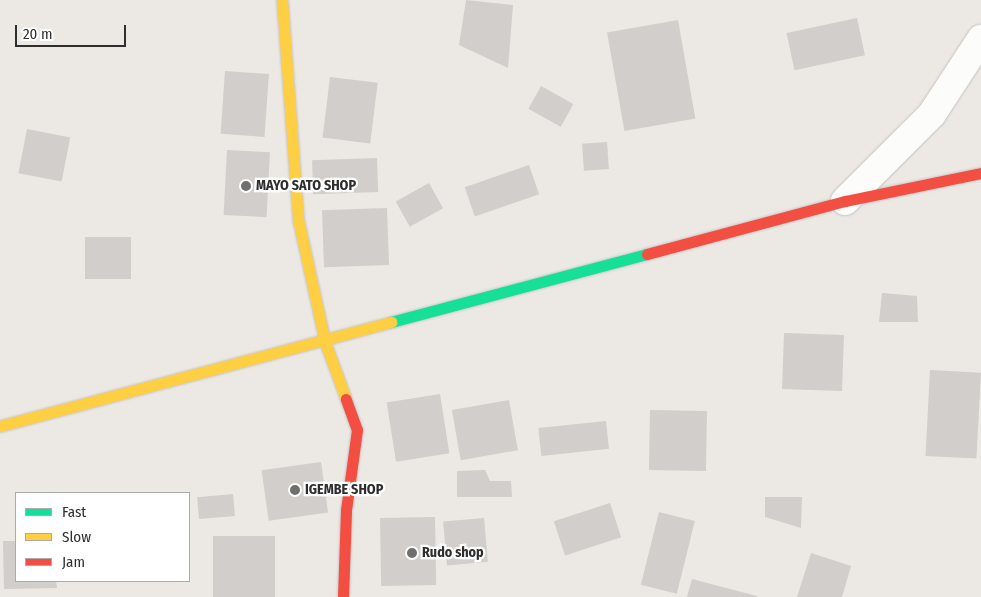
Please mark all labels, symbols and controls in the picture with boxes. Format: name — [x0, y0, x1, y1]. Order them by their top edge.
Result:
scale bar — [18, 15, 129, 47]
text: 20 m — [23, 25, 53, 43]
place label: MAYO SATO SHOP — [256, 178, 356, 194]
marker: MAYO SATO SHOP — [240, 180, 252, 192]
place label: IGEMBE SHOP — [305, 482, 383, 498]
marker: IGEMBE SHOP — [289, 484, 301, 496]
legend — [15, 492, 190, 582]
text: Fast — [62, 503, 86, 521]
text: Slow — [62, 528, 91, 546]
place label: Rudo shop — [422, 545, 484, 561]
marker: Rudo shop — [406, 547, 418, 559]
text: Jam — [62, 553, 85, 571]

